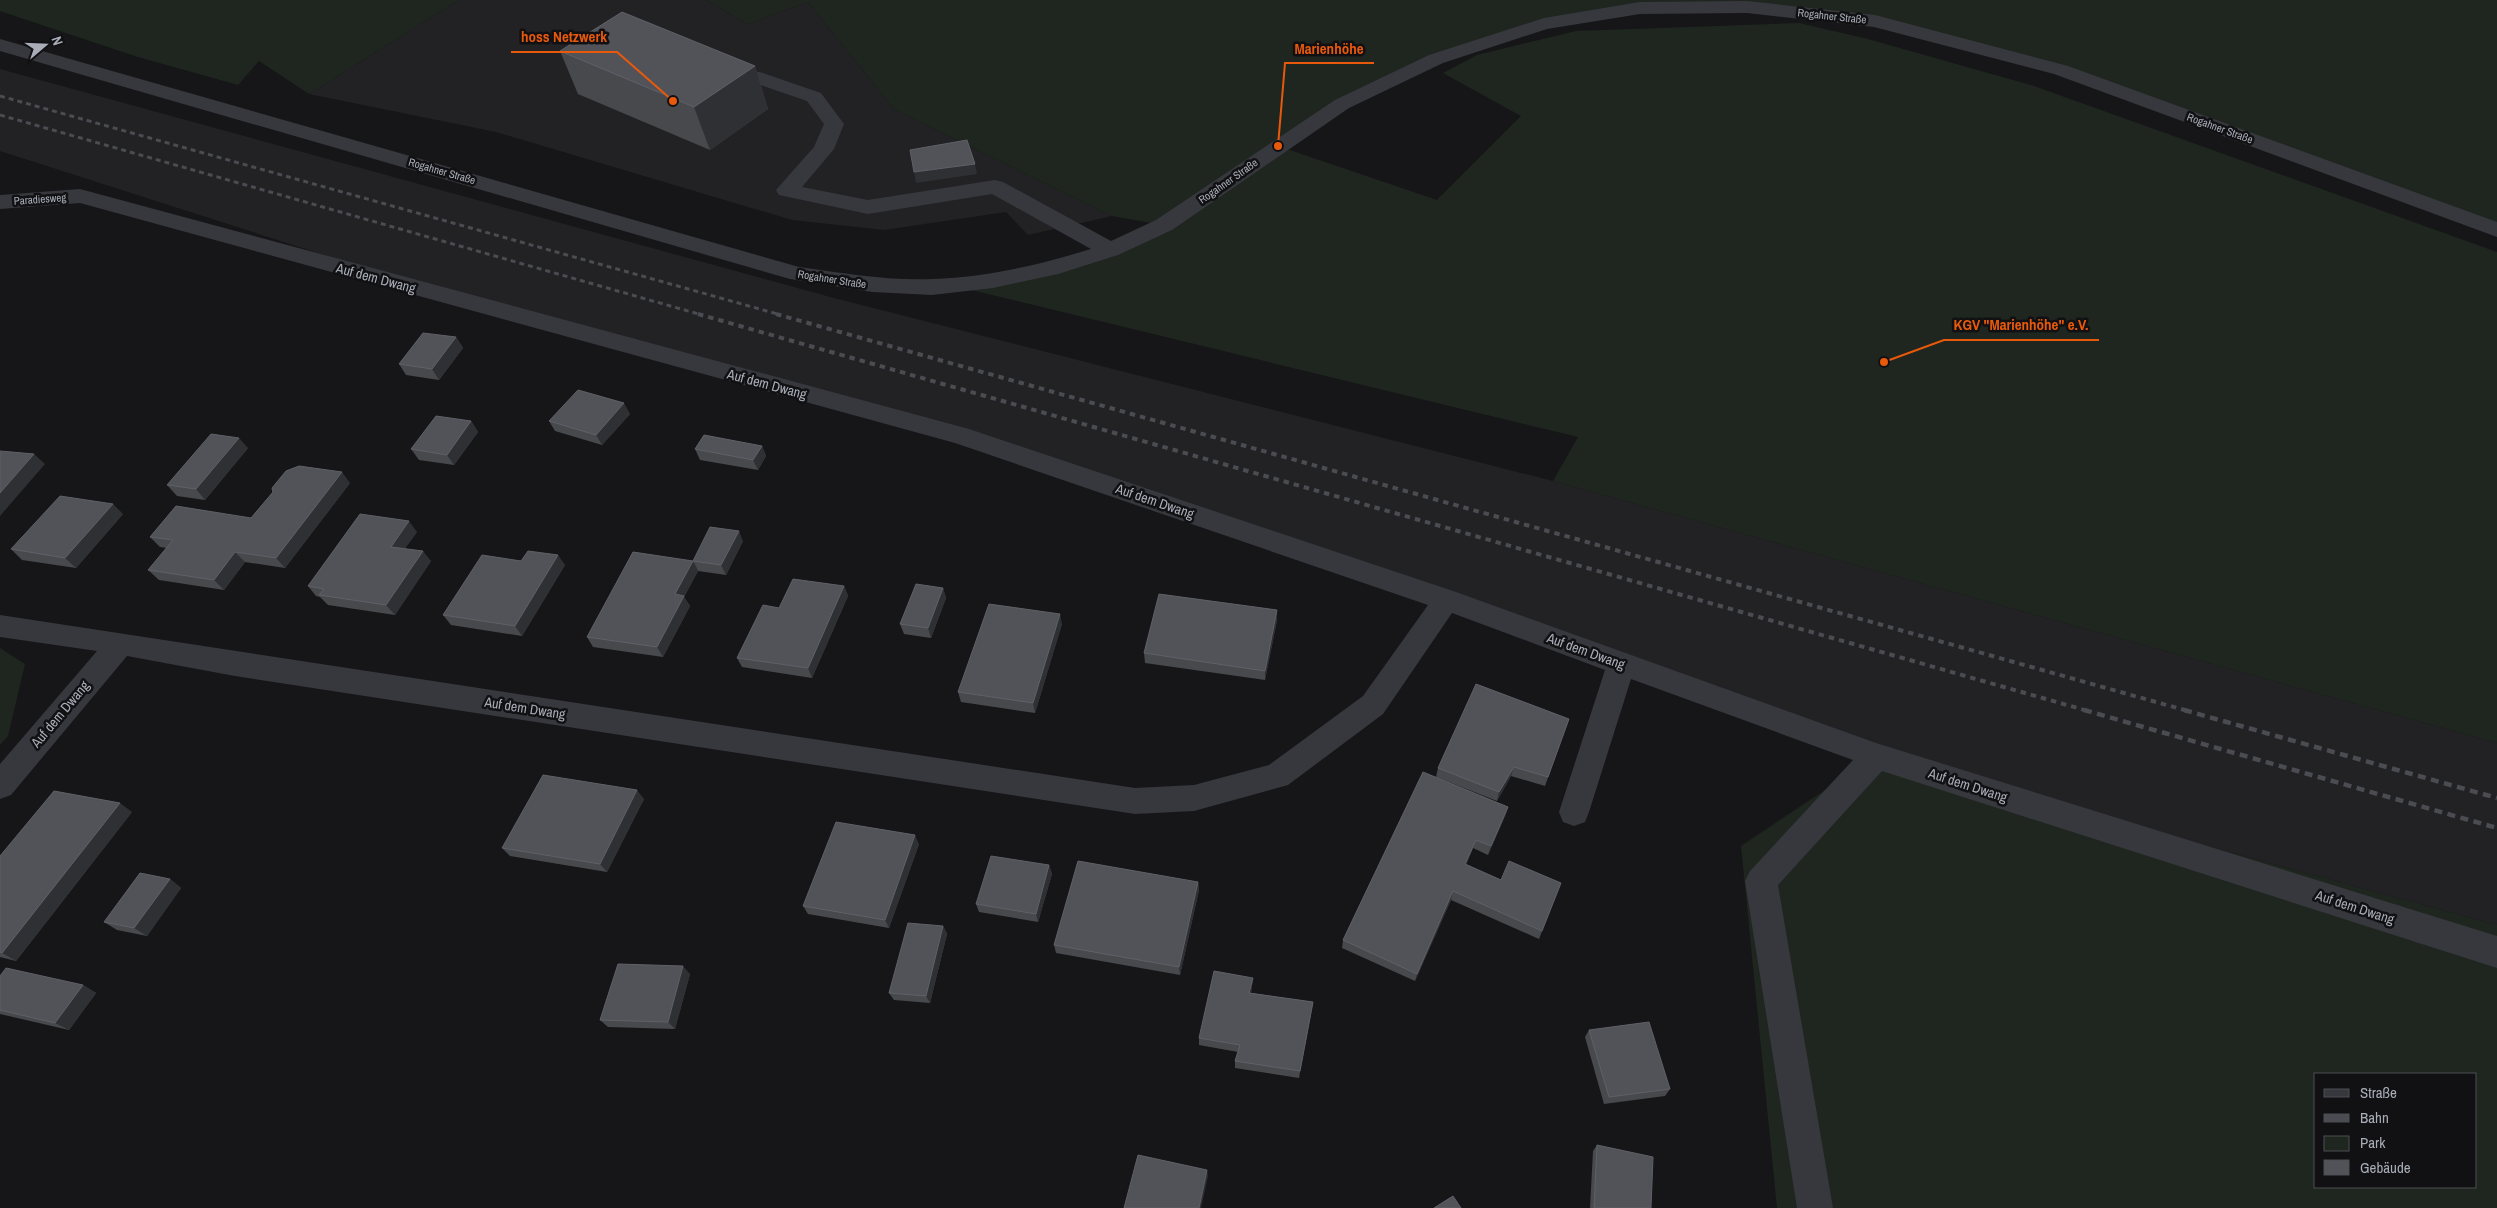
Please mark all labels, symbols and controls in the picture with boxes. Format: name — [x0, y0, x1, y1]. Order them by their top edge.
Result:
street label: Rogahner Straße — [1797, 5, 1867, 27]
north arrow — [20, 20, 70, 70]
callout: hoss Netzwerk — [511, 22, 617, 52]
text: hoss Netzwerk — [521, 26, 607, 47]
callout: Marienhöhe — [1285, 33, 1374, 63]
text: N — [47, 34, 67, 48]
text: Marienhöhe — [1294, 38, 1364, 59]
street label: Rogahner Straße — [2185, 110, 2255, 146]
street label: Rogahner Straße — [407, 155, 477, 187]
street label: Rogahner Straße — [1196, 155, 1260, 207]
street label: Paradiesweg — [13, 190, 67, 208]
street label: Auf dem Dwang — [333, 258, 418, 297]
street label: Rogahner Straße — [797, 267, 867, 291]
callout: KGV "Marienhöhe" e.V. — [1944, 310, 2099, 340]
text: KGV "Marienhöhe" e.V. — [1954, 314, 2088, 335]
street label: Auf dem Dwang — [724, 364, 809, 403]
street label: Auf dem Dwang — [1113, 479, 1197, 523]
street label: Auf dem Dwang — [1544, 628, 1628, 674]
street label: Auf dem Dwang — [26, 676, 94, 752]
street label: Auf dem Dwang — [482, 693, 567, 723]
street label: Auf dem Dwang — [1925, 764, 2010, 806]
street label: Auf dem Dwang — [2312, 886, 2397, 928]
legend — [2314, 1073, 2477, 1188]
text: Straße — [2360, 1082, 2397, 1103]
text: Bahn — [2360, 1107, 2389, 1128]
text: Park — [2360, 1132, 2386, 1153]
text: Gebäude — [2360, 1157, 2411, 1178]

